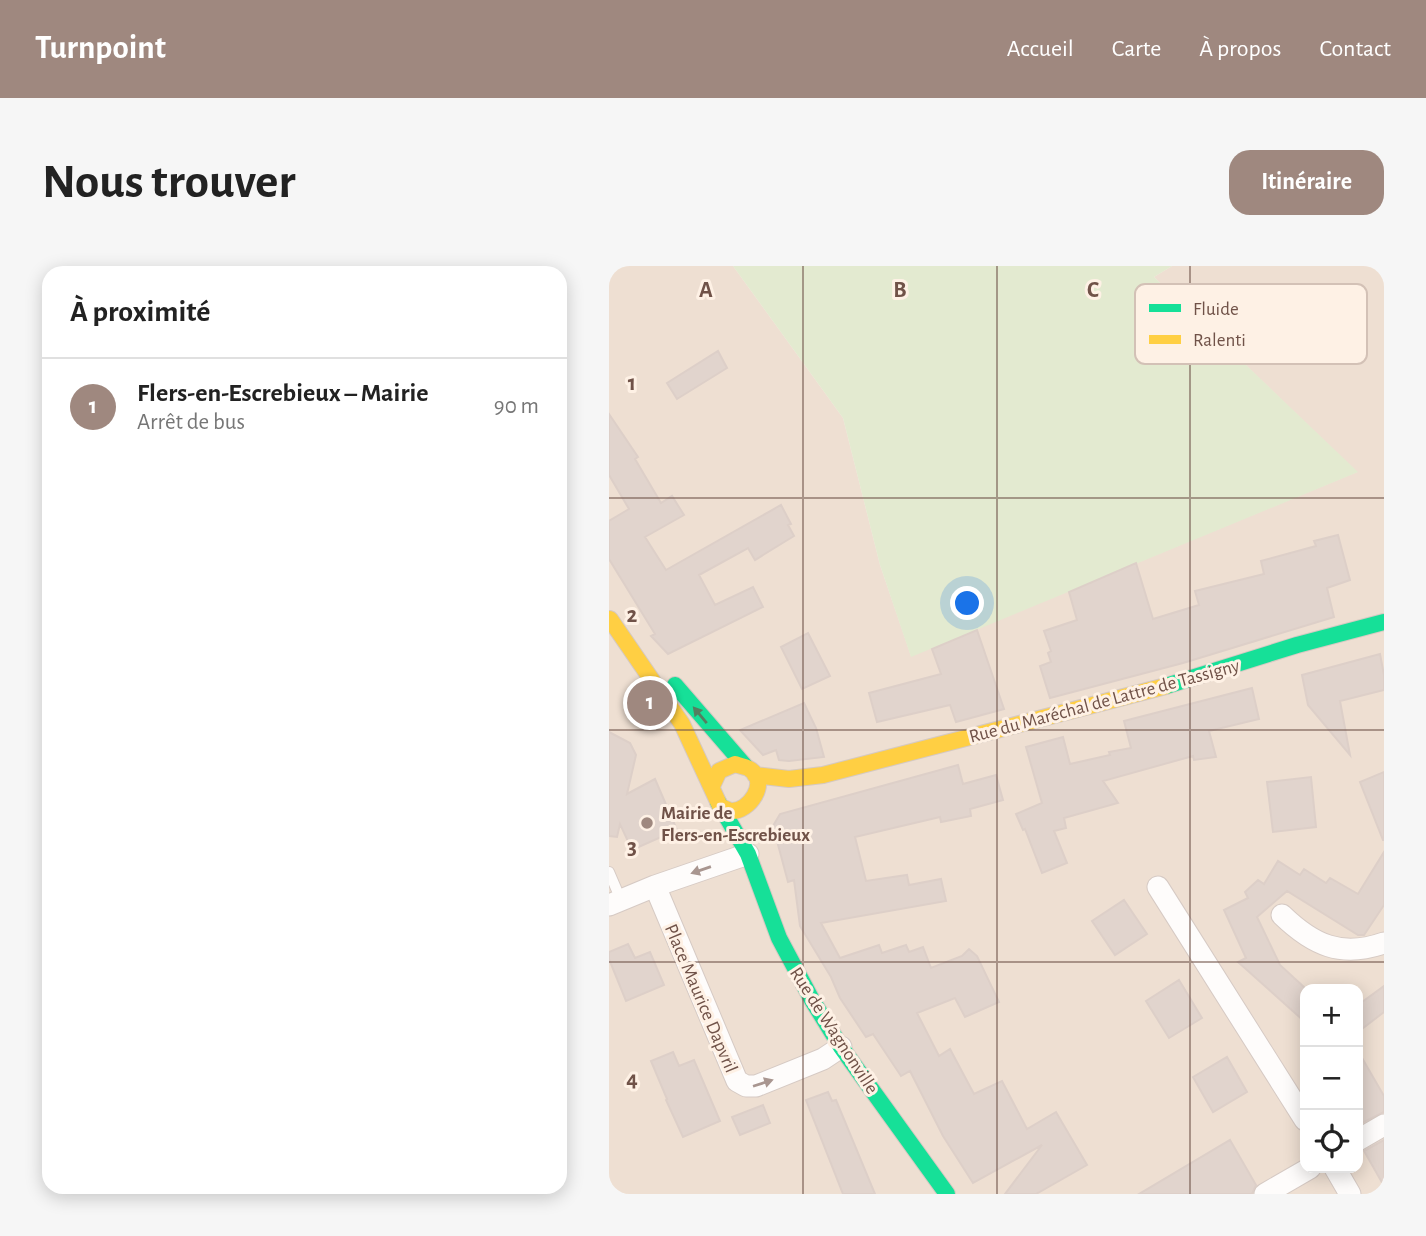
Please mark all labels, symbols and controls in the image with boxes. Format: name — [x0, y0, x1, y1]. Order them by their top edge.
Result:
text: Turnpoint — [35, 32, 166, 65]
text: Accueil — [1007, 37, 1074, 61]
text: Carte — [1112, 37, 1161, 61]
text: À propos — [1199, 37, 1281, 61]
text: Contact — [1319, 37, 1391, 61]
button: Itinéraire — [1229, 150, 1384, 215]
text: Nous trouver — [42, 158, 296, 207]
text: A — [699, 279, 713, 302]
text: B — [893, 279, 907, 302]
text: C — [1087, 279, 1099, 302]
legend — [1135, 284, 1367, 364]
text: À proximité — [70, 297, 210, 327]
text: Fluide — [1193, 300, 1239, 319]
text: Ralenti — [1193, 331, 1246, 350]
text: 1 — [628, 372, 636, 395]
text: Flers-en-Escrebieux – Mairie — [137, 380, 429, 406]
text: 1 — [89, 395, 97, 418]
text: 90 m — [494, 395, 539, 418]
text: Arrêt de bus — [137, 411, 245, 434]
your location — [950, 586, 984, 620]
text: 2 — [627, 604, 638, 627]
street label: Rue du Maréchal de Lattre de Tassigny — [967, 656, 1242, 747]
pin: 1 — [627, 677, 673, 729]
one-way arrow — [693, 706, 708, 723]
place label: Mairie de Flers-en-Escrebieux — [661, 804, 810, 845]
marker: Mairie de Flers-en-Escrebieux — [639, 815, 655, 831]
text: 3 — [627, 836, 637, 859]
one-way arrow — [691, 865, 712, 876]
street label: Place Maurice Dapvril — [661, 921, 741, 1076]
street label: Rue de Wagnonville — [786, 964, 882, 1097]
map controls — [1300, 984, 1363, 1173]
button: + — [1300, 984, 1363, 1047]
button: − — [1300, 1047, 1363, 1110]
text: 4 — [626, 1068, 638, 1091]
one-way arrow — [753, 1077, 774, 1087]
button: locate — [1300, 1110, 1363, 1173]

